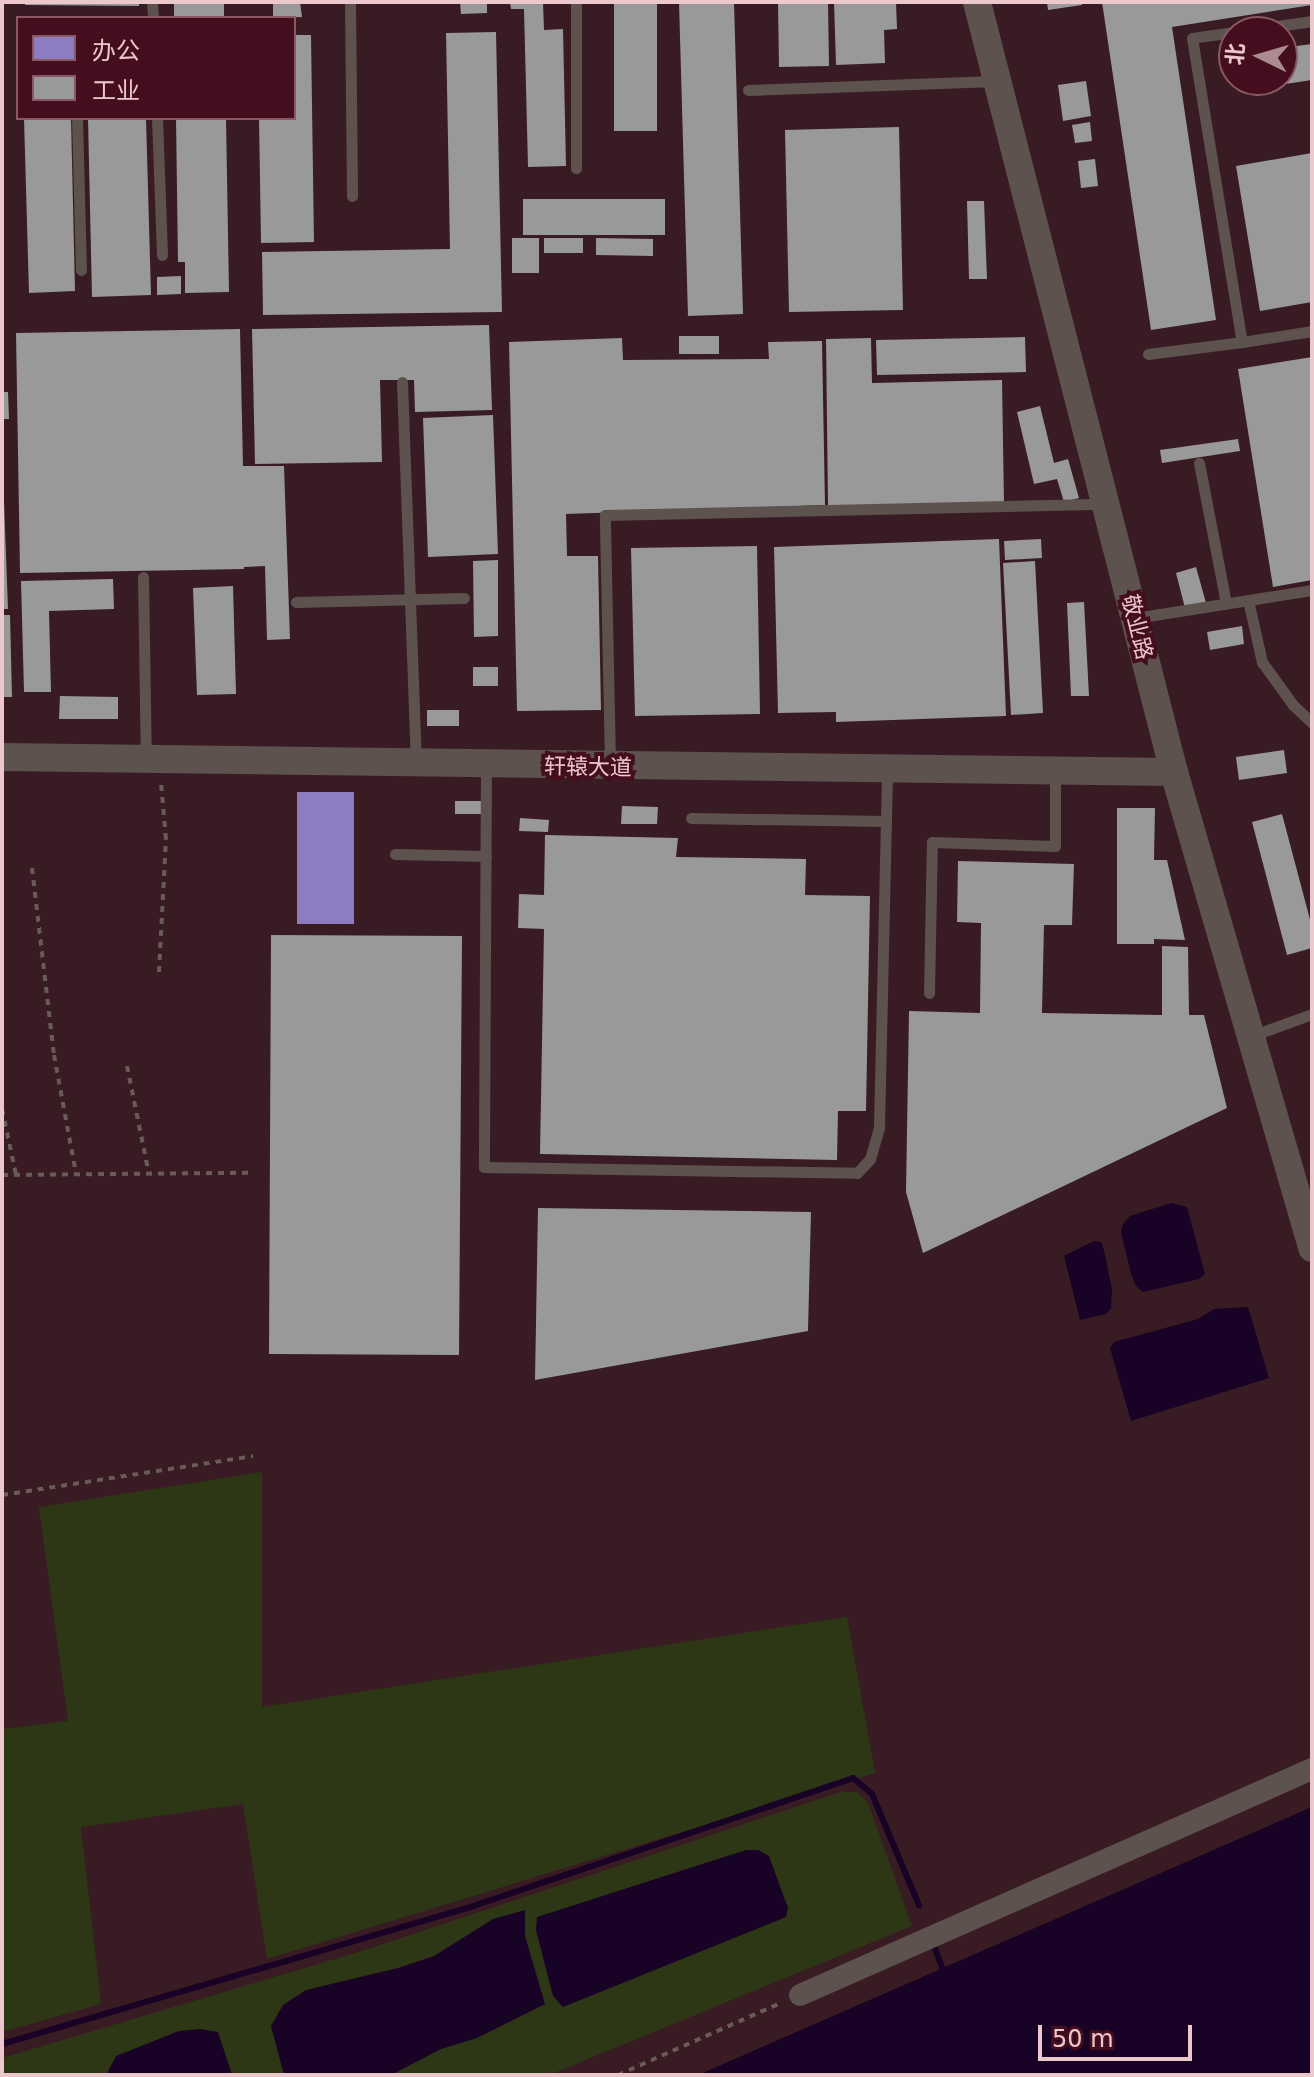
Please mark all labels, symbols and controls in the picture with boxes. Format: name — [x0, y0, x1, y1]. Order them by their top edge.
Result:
legend — [16, 16, 296, 120]
north arrow — [1218, 16, 1298, 96]
text: 办公 — [92, 37, 140, 65]
text: 北 — [1222, 42, 1249, 66]
text: 工业 — [92, 77, 140, 105]
street label: 敬业路 — [1116, 592, 1158, 662]
street label: 轩辕大道 — [544, 753, 632, 781]
scale bar — [1042, 2009, 1196, 2059]
text: 50 m — [1052, 2025, 1114, 2053]

